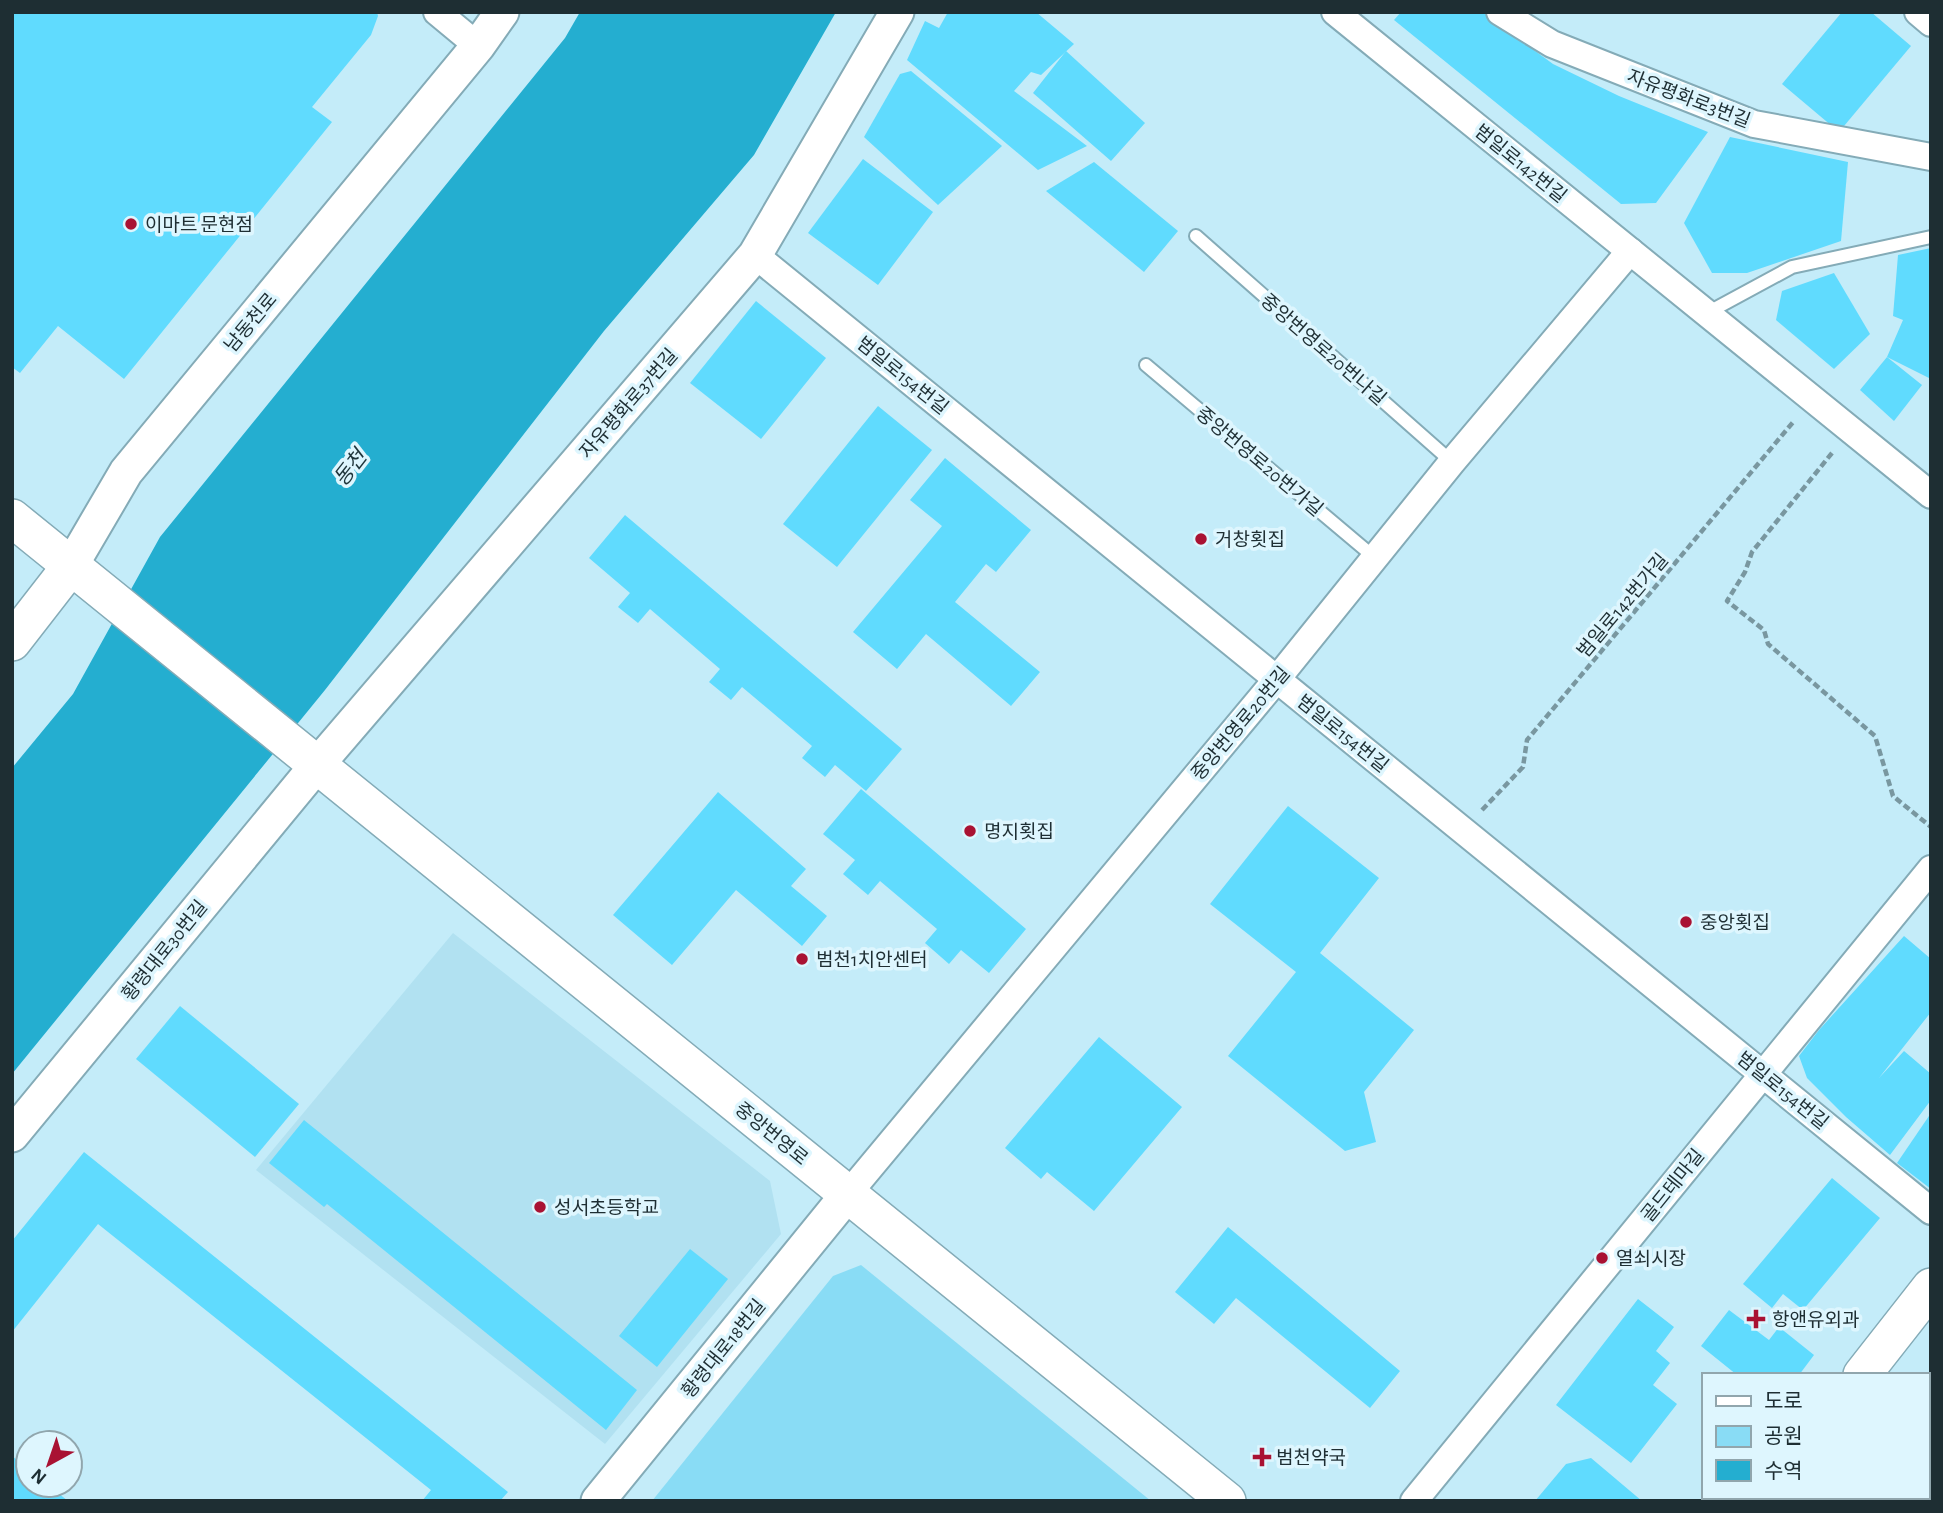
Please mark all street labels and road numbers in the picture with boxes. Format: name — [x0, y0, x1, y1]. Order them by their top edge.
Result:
street label: 자유평화로3번길 — [1624, 66, 1753, 132]
street label: 범일로142번길 — [1471, 121, 1570, 207]
street label: 남동천로 — [221, 289, 281, 356]
street label: 중앙번영로20번나길 — [1257, 290, 1390, 409]
street label: 범일로154번길 — [853, 333, 952, 418]
street label: 자유평화로37번길 — [576, 345, 682, 462]
street label: 중앙번영로20번가길 — [1192, 403, 1327, 520]
street label: 범일로142번가길 — [1574, 550, 1672, 662]
street label: 중앙번영로20번길 — [1188, 663, 1294, 784]
street label: 범일로154번길 — [1293, 691, 1392, 776]
street label: 황령대로30번길 — [118, 896, 211, 1005]
street label: 범일로154번길 — [1733, 1048, 1832, 1133]
street label: 중앙번영로 — [731, 1099, 812, 1169]
street label: 골드테마길 — [1638, 1145, 1708, 1226]
street label: 황령대로18번길 — [677, 1295, 769, 1402]

